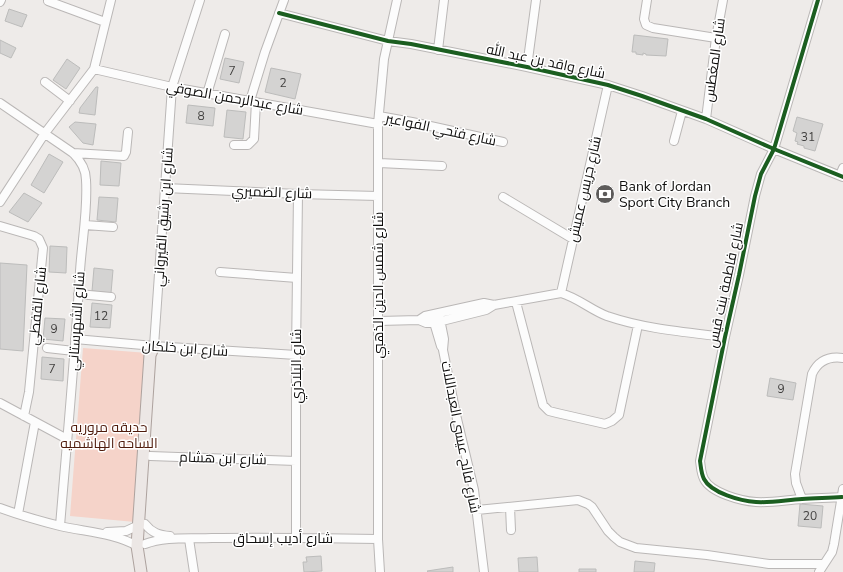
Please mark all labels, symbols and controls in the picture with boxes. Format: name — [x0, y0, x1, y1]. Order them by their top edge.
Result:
street label: شارع المغطس — [699, 17, 730, 103]
street label: شارع واقد بن عبد الله — [485, 40, 607, 83]
house number: 7 — [228, 63, 236, 79]
house number: 2 — [279, 75, 287, 91]
street label: شارع عبدالرحمن الصوفي — [165, 77, 305, 122]
house number: 8 — [197, 108, 205, 124]
street label: شارع فتحي الفواعير — [382, 108, 498, 152]
house number: 31 — [801, 129, 815, 145]
street label: شارع جريس عميش — [563, 134, 606, 244]
street label: شارع ابن رشيق القيرواني — [149, 147, 180, 287]
place label: Bank of Jordan Sport City Branch — [619, 177, 730, 212]
street label: شارع الضميري — [231, 182, 313, 205]
bank icon: Bank of Jordan Sport City Branch — [594, 183, 616, 205]
street label: شارع شمس الدين الذهبي — [369, 212, 390, 358]
street label: شارع فاطمة بنت قيس — [703, 221, 748, 350]
street label: شارع القفطي — [24, 266, 53, 347]
street label: شارع الشهرستاني — [64, 271, 91, 372]
house number: 12 — [94, 308, 108, 324]
house number: 9 — [50, 321, 58, 337]
street label: شارع البلاذري — [287, 329, 308, 403]
street label: شارع ابن خلكان — [141, 336, 229, 361]
street label: شارع فالح عيسى العبداللات — [436, 359, 485, 515]
house number: 7 — [48, 361, 56, 377]
house number: 9 — [777, 381, 785, 397]
park label: حديقه مروريه الساحه الهاشميه — [60, 418, 158, 453]
street label: شارع ابن هشام — [179, 447, 267, 470]
house number: 20 — [803, 508, 817, 524]
street label: شارع أديب إسحاق — [233, 529, 333, 548]

